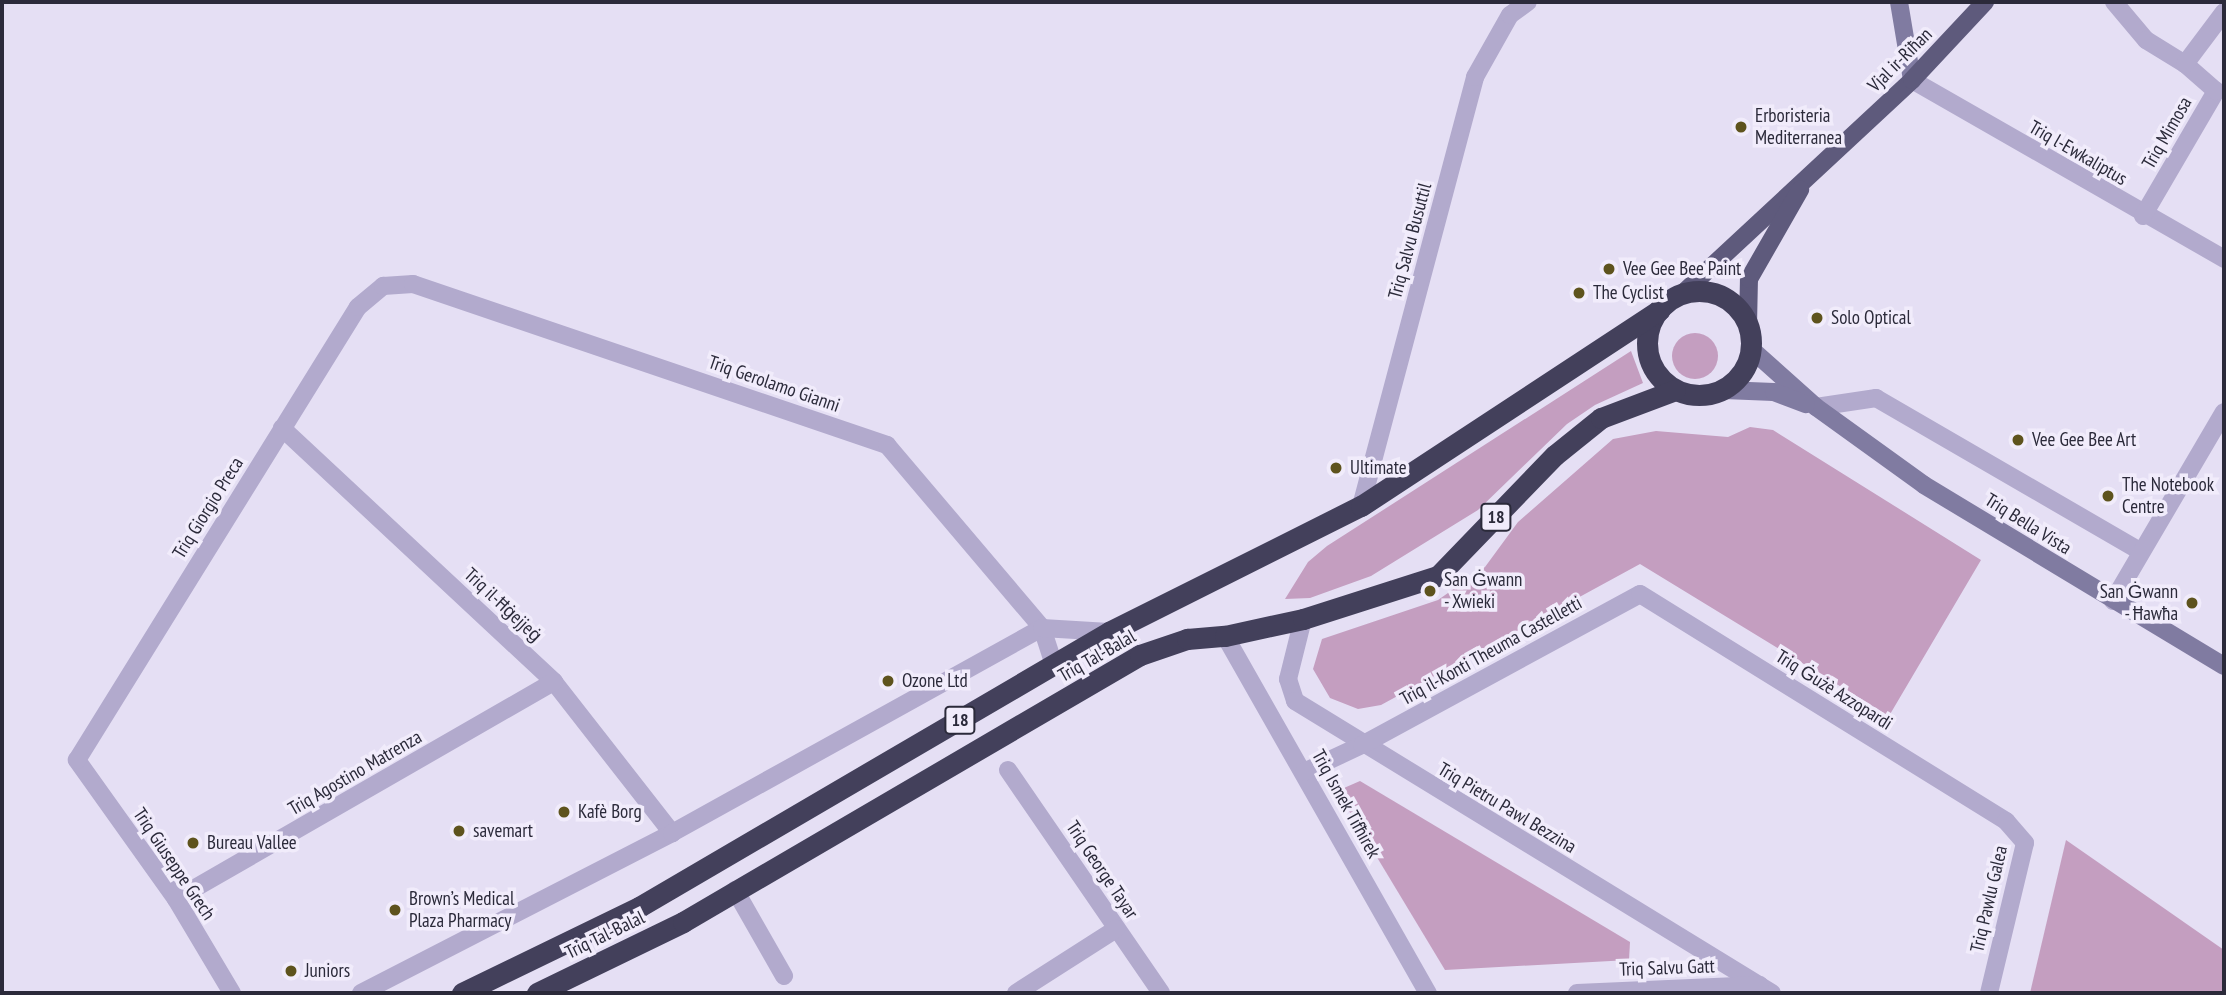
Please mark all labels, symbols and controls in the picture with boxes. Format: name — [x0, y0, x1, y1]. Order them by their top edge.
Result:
street label: Vjal ir-Riħan — [1863, 23, 1937, 97]
street label: Triq Mimosa — [2137, 93, 2197, 173]
place label: Erboristeria Mediterranea — [1755, 105, 1842, 149]
street label: Triq l-Ewkaliptus — [2025, 116, 2131, 190]
marker: Erboristeria Mediterranea — [1733, 119, 1749, 135]
street label: Triq Salvu Busuttil — [1384, 181, 1436, 301]
place label: Vee Gee Bee Paint — [1623, 258, 1741, 280]
marker: Vee Gee Bee Paint — [1601, 261, 1617, 277]
place label: The Cyclist — [1593, 282, 1664, 304]
marker: The Cyclist — [1571, 285, 1587, 301]
place label: Solo Optical — [1831, 307, 1911, 329]
marker: Solo Optical — [1809, 310, 1825, 326]
street label: Triq Gerolamo Gianni — [705, 351, 843, 417]
place label: Vee Gee Bee Art — [2032, 429, 2137, 451]
marker: Vee Gee Bee Art — [2010, 432, 2026, 448]
street label: Triq Giorgio Preca — [168, 453, 248, 563]
place label: Ultimate — [1350, 457, 1407, 479]
marker: Ultimate — [1328, 460, 1344, 476]
place label: The Notebook Centre — [2122, 474, 2214, 518]
street label: Triq Bella Vista — [1980, 488, 2076, 560]
marker: The Notebook Centre — [2100, 488, 2116, 504]
road number: 18 — [1480, 503, 1512, 532]
street label: Triq il-Ħġejjeġ — [459, 563, 547, 647]
place label: San Ġwann - Xwieki — [1444, 569, 1522, 613]
place label: San Ġwann - Ħawħa — [2100, 581, 2178, 625]
marker: San Ġwann - Xwieki — [1422, 583, 1438, 599]
street label: Triq il-Konti Theuma Castelletti — [1396, 591, 1586, 711]
marker: San Ġwann - Ħawħa — [2184, 595, 2200, 611]
street label: Triq Tal-Balal — [1054, 625, 1140, 687]
street label: Triq Ġużè Azzopardi — [1771, 645, 1897, 735]
place label: Ozone Ltd — [902, 670, 968, 692]
marker: Ozone Ltd — [880, 673, 896, 689]
road number: 18 — [944, 706, 976, 734]
street label: Triq Agostino Matrenza — [284, 725, 426, 821]
street label: Triq Ismek Tifħirek — [1307, 745, 1385, 863]
street label: Triq Pietru Pawl Bezzina — [1434, 758, 1580, 858]
place label: Kafè Borg — [578, 801, 642, 823]
street label: Triq Giuseppe Grech — [128, 804, 220, 924]
marker: Kafè Borg — [556, 804, 572, 820]
street label: Triq George Tayar — [1061, 817, 1143, 923]
place label: savemart — [473, 820, 533, 842]
marker: savemart — [451, 823, 467, 839]
place label: Bureau Vallee — [207, 832, 297, 854]
marker: Bureau Vallee — [185, 835, 201, 851]
street label: Triq Pawlu Galea — [1966, 843, 2012, 955]
place label: Brown’s Medical Plaza Pharmacy — [409, 888, 514, 932]
marker: Brown’s Medical Plaza Pharmacy — [387, 902, 403, 918]
street label: Triq Tal-Balal — [561, 906, 649, 964]
street label: Triq Salvu Gatt — [1619, 955, 1715, 981]
place label: Juniors — [305, 960, 350, 982]
marker: Juniors — [283, 963, 299, 979]

